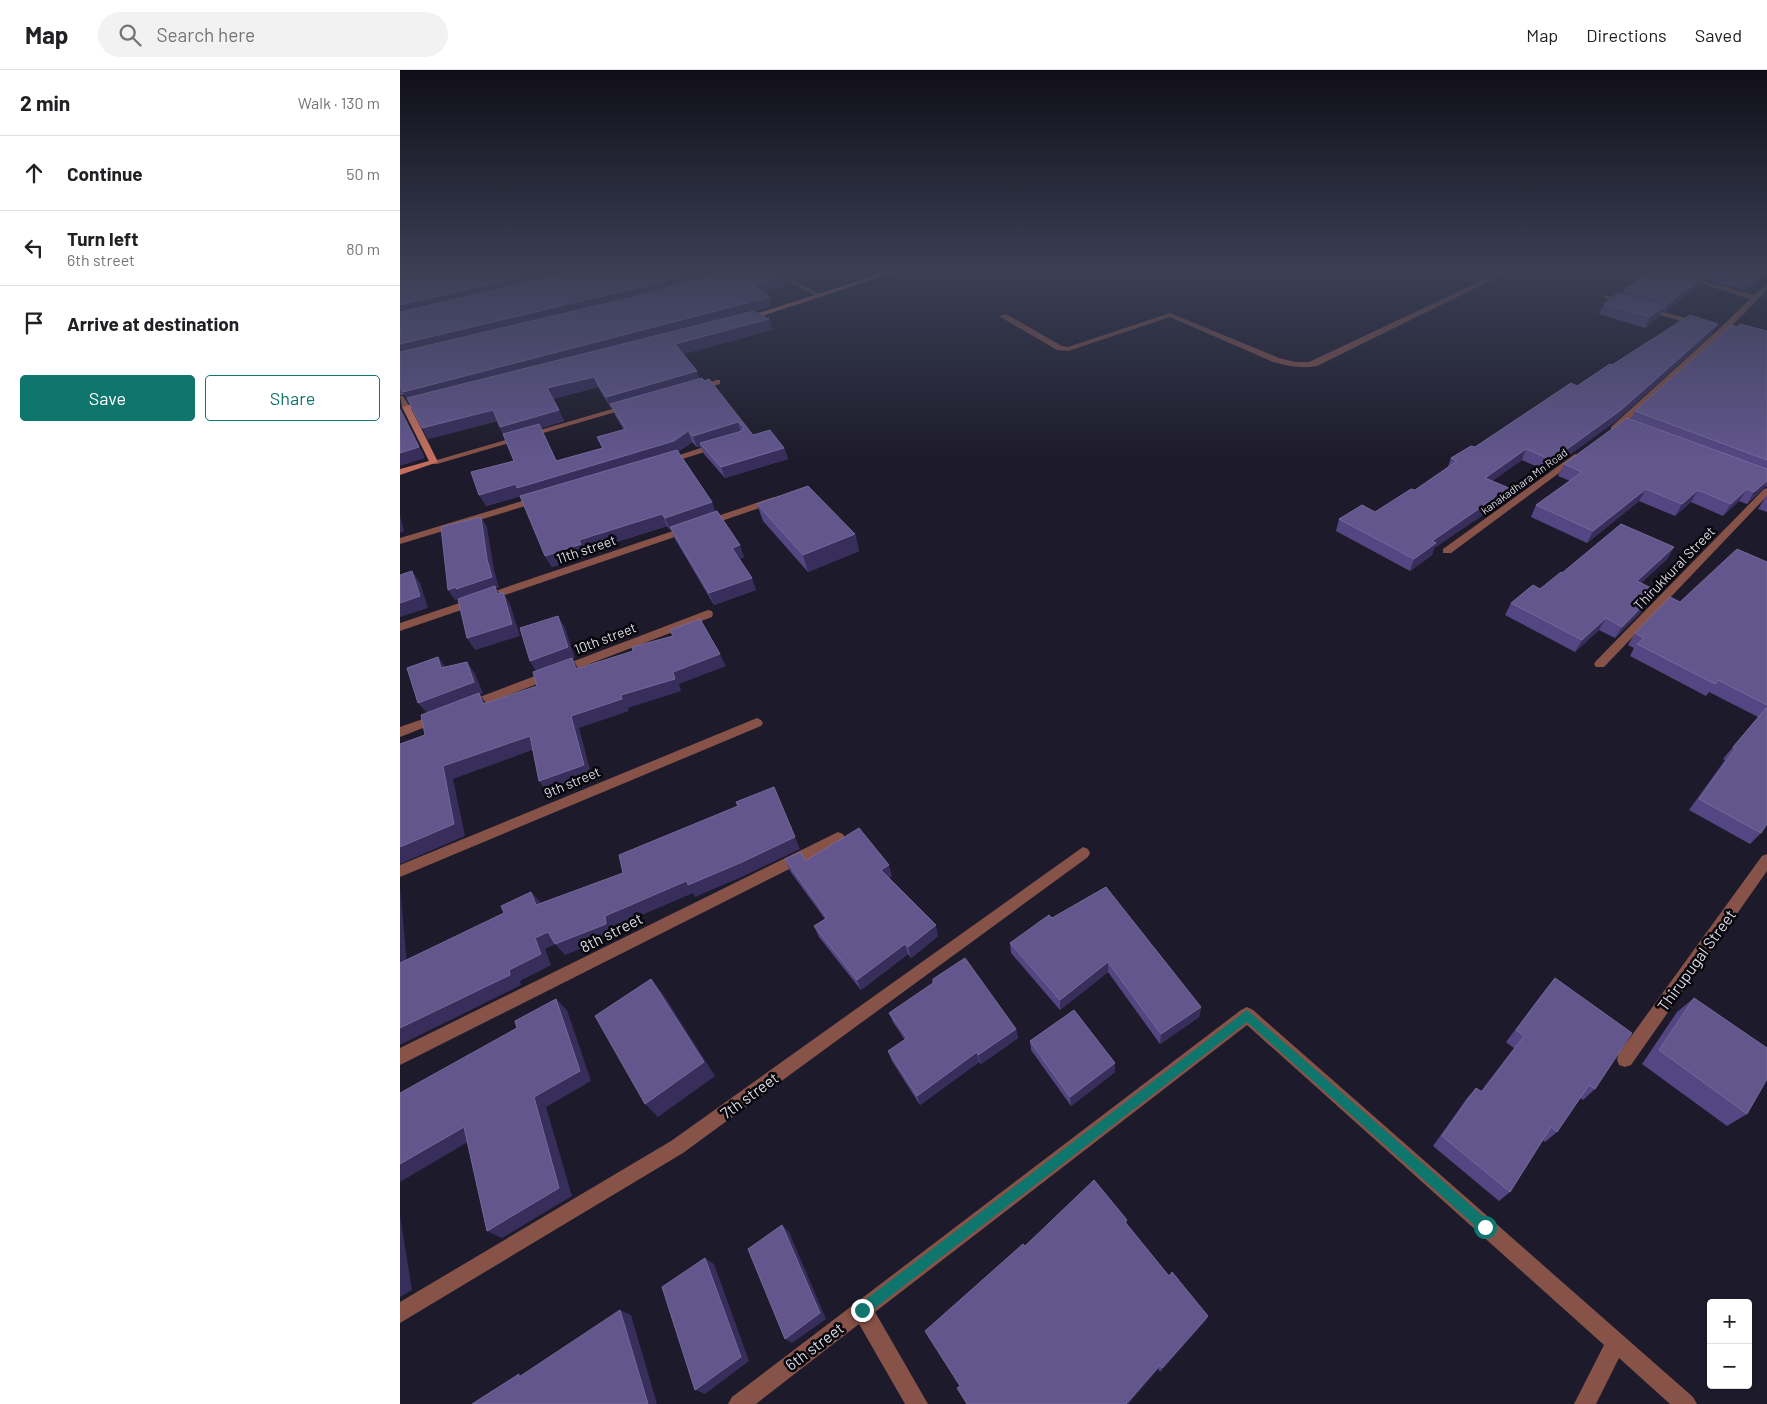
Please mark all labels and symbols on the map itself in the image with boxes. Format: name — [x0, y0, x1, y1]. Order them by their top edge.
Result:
street label: kanakadhara Mn Road — [1478, 445, 1570, 517]
street label: Thirukkural Street — [1630, 523, 1718, 613]
street label: 11th street — [554, 531, 618, 567]
street label: 10th street — [572, 618, 638, 658]
street label: 9th street — [541, 763, 603, 801]
street label: Thirupugal Street — [1653, 906, 1739, 1014]
street label: 8th street — [576, 908, 646, 956]
street label: 7th street — [716, 1068, 782, 1122]
route start — [1474, 1216, 1497, 1239]
route end — [851, 1299, 874, 1322]
street label: 6th street — [781, 1318, 847, 1374]

